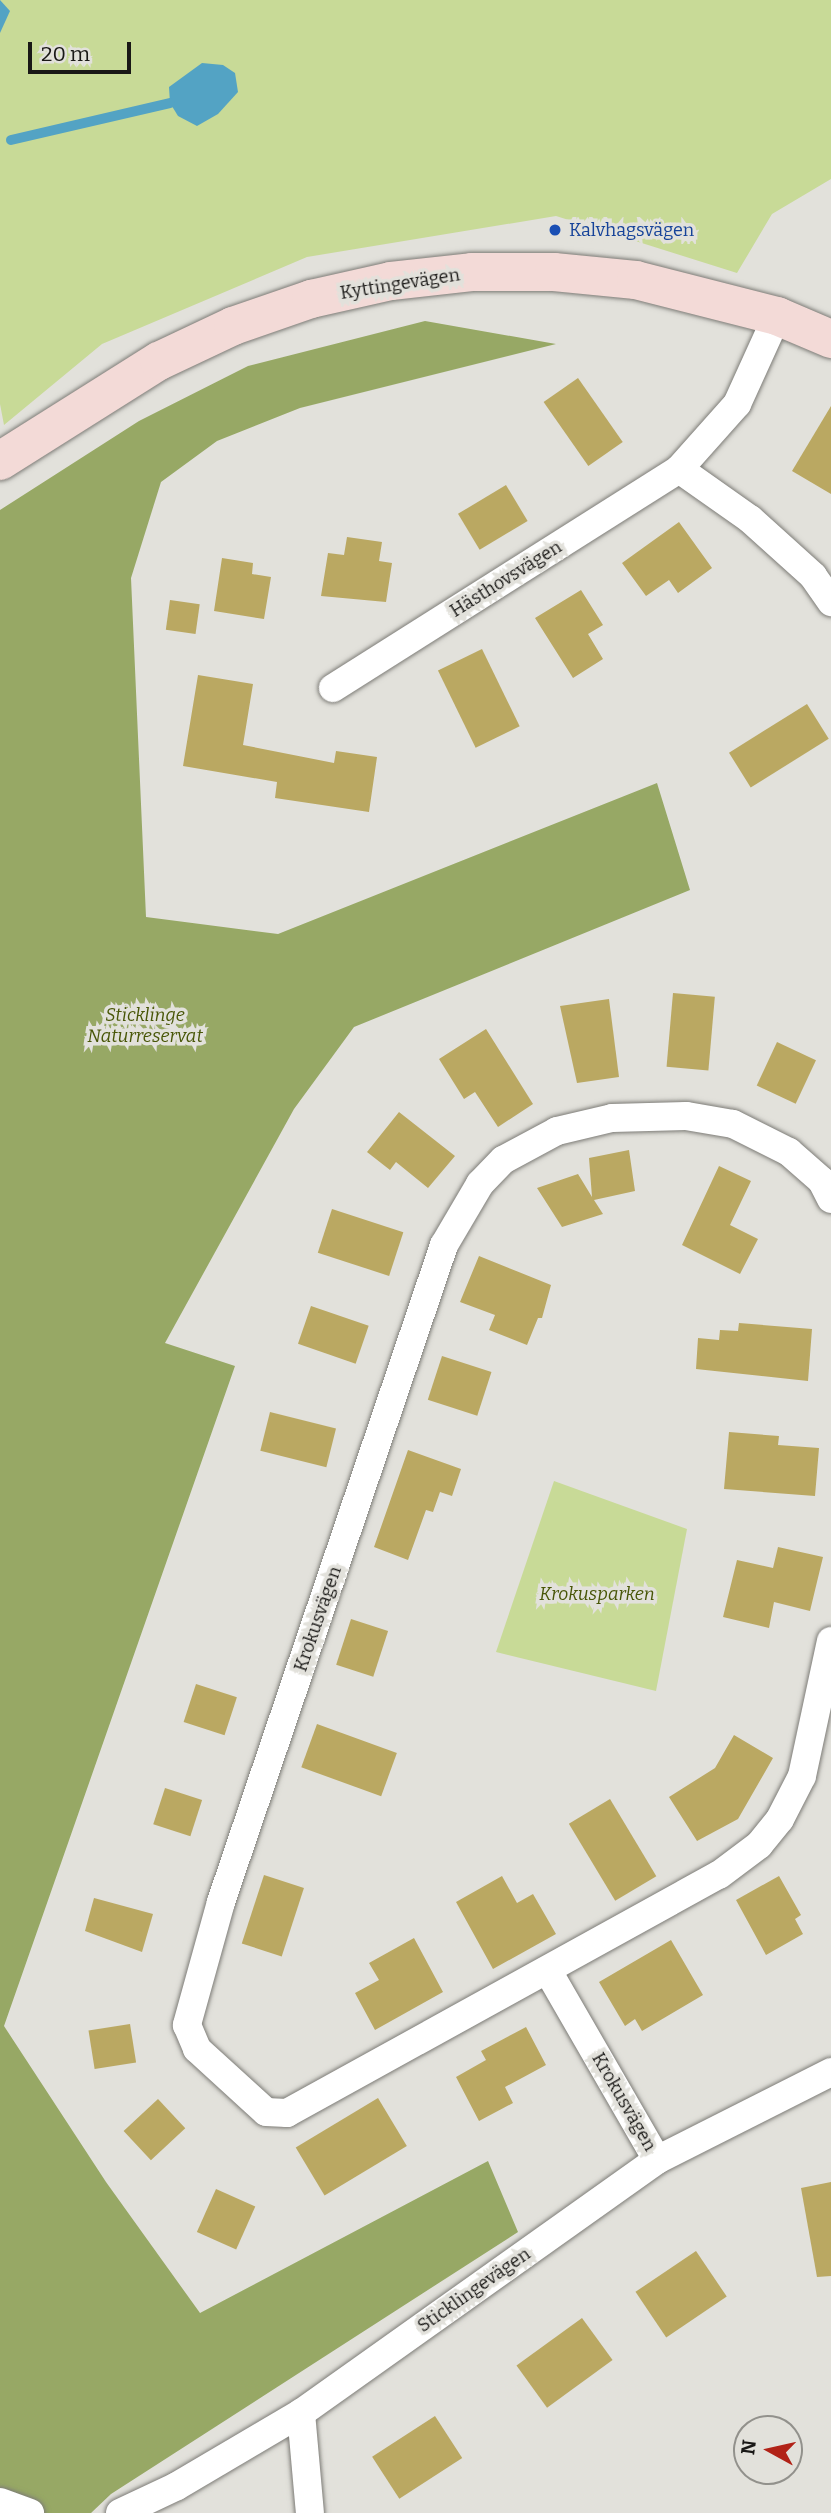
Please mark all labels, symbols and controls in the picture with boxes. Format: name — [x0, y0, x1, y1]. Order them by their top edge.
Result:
scale bar — [32, 28, 135, 72]
text: 20 m — [41, 41, 90, 67]
place label: Kalvhagsvägen — [569, 219, 694, 241]
marker: Kalvhagsvägen — [547, 222, 563, 238]
street label: Kyttingevägen — [339, 264, 461, 304]
street label: Hästhovsvägen — [446, 536, 566, 622]
park label: Sticklinge Naturreservat — [87, 1005, 203, 1048]
street label: Krokusvägen — [290, 1564, 346, 1674]
park label: Krokusparken — [539, 1583, 655, 1605]
street label: Krokusvägen — [587, 2049, 661, 2155]
street label: Sticklingevägen — [414, 2243, 534, 2337]
north arrow — [733, 2415, 803, 2485]
text: N — [736, 2438, 761, 2456]

